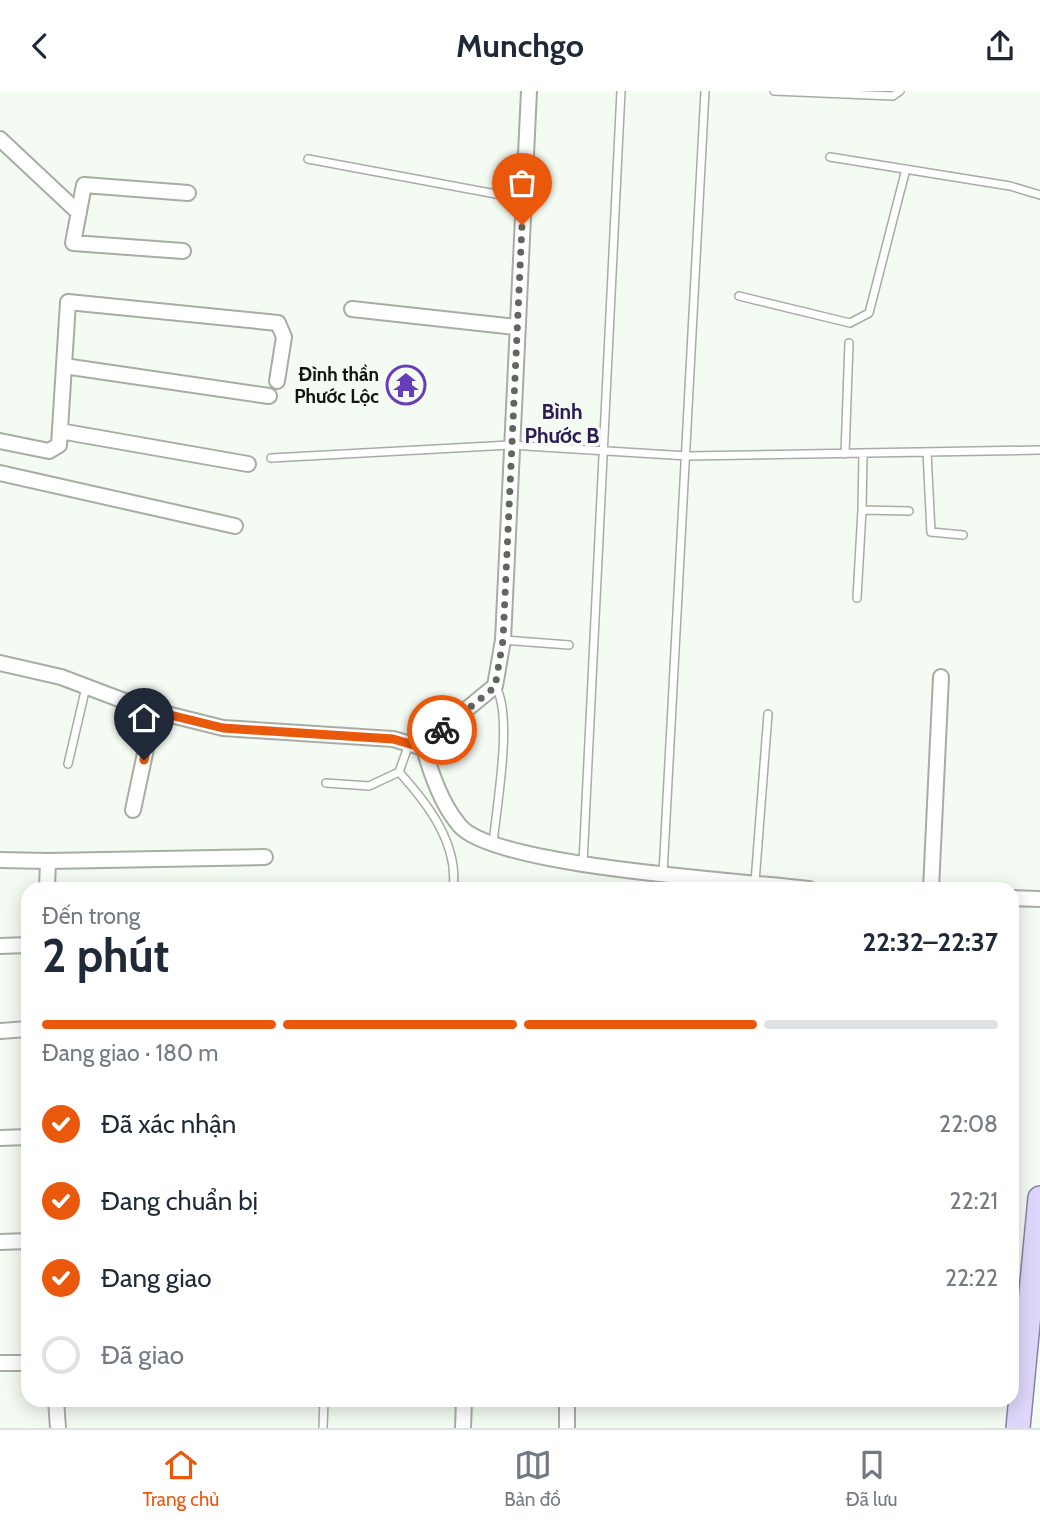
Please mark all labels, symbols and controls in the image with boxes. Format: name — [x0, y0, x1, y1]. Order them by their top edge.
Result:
text: Munchgo — [456, 26, 584, 65]
icon: back — [21, 27, 59, 65]
icon: share — [981, 27, 1019, 65]
pin — [492, 153, 552, 225]
icon: bag — [503, 164, 541, 202]
place label: Đình thần Phước Lộc — [294, 363, 379, 408]
temple icon: Đình thần Phước Lộc — [385, 364, 427, 406]
district label: Bình Phước B — [525, 399, 599, 448]
pin — [114, 688, 174, 760]
courier — [407, 695, 477, 765]
icon: home — [125, 699, 163, 737]
icon: bike — [423, 711, 461, 749]
text: Đến trong — [42, 902, 140, 930]
text: 22:32–22:37 — [863, 926, 998, 958]
text: 2 phút — [42, 928, 169, 984]
text: Đang giao · 180 m — [42, 1039, 218, 1067]
icon: check — [42, 1105, 80, 1143]
text: Đã xác nhận — [101, 1108, 236, 1140]
text: 22:08 — [939, 1110, 998, 1138]
icon: check — [42, 1182, 80, 1220]
text: Đang chuẩn bị — [101, 1185, 258, 1217]
text: 22:21 — [950, 1187, 998, 1215]
icon: check — [42, 1259, 80, 1297]
text: Đang giao — [101, 1262, 212, 1294]
text: 22:22 — [945, 1264, 998, 1292]
text: Đã giao — [101, 1339, 184, 1371]
tab: Trang chủ — [143, 1446, 219, 1511]
tab: Bản đồ — [504, 1446, 561, 1511]
tab: Đã lưu — [846, 1446, 897, 1511]

